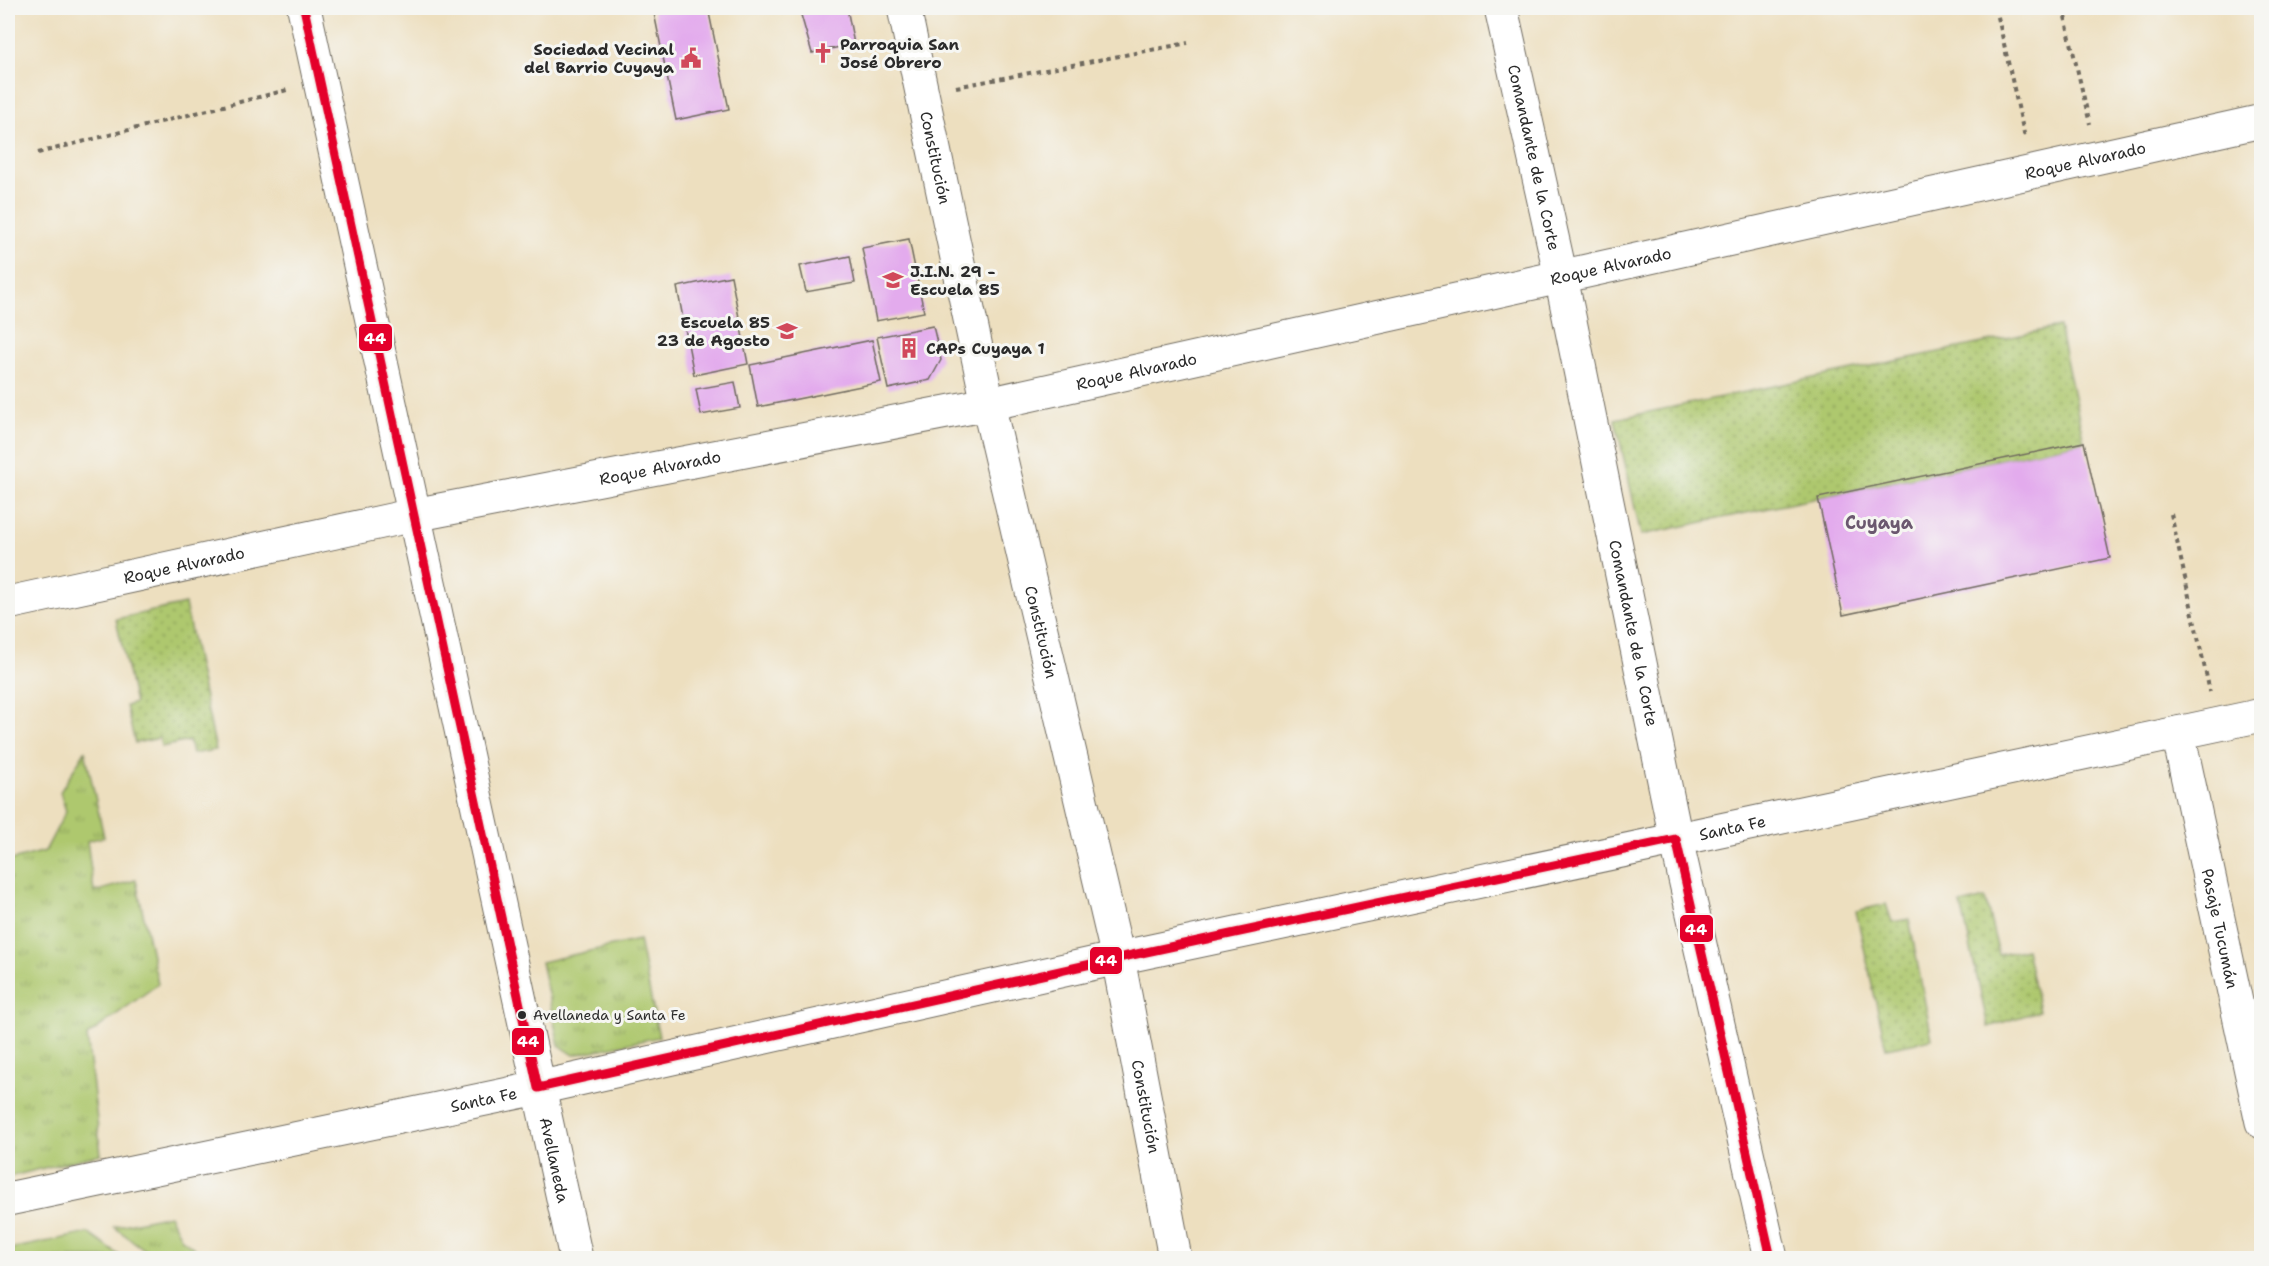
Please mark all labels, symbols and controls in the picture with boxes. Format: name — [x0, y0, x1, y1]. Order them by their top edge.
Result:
place label: Parroquia San José Obrero — [840, 34, 959, 73]
place label: Sociedad Vecinal del Barrio Cuyaya — [524, 39, 674, 78]
church icon: Parroquia San José Obrero — [811, 41, 835, 65]
public building icon: Sociedad Vecinal del Barrio Cuyaya — [679, 46, 703, 70]
street label: Comandante de la Corte — [1503, 62, 1565, 252]
street label: Constitución — [916, 109, 956, 206]
street label: Roque Alvarado — [2023, 137, 2148, 184]
street label: Roque Alvarado — [1548, 242, 1673, 289]
place label: J.I.N. 29 - Escuela 85 — [910, 261, 1000, 300]
school or university icon: J.I.N. 29 - Escuela 85 — [881, 268, 905, 292]
place label: Escuela 85 23 de Agosto — [657, 312, 770, 351]
school or university icon: Escuela 85 23 de Agosto — [775, 319, 799, 343]
line badge: 44 — [358, 323, 393, 352]
text: 44 — [364, 328, 386, 349]
building icon: CAPs Cuyaya 1 — [897, 336, 921, 360]
place label: CAPs Cuyaya 1 — [926, 338, 1045, 359]
street label: Roque Alvarado — [1074, 347, 1199, 395]
street label: Roque Alvarado — [597, 445, 723, 489]
district label: Cuyaya — [1845, 511, 1914, 535]
street label: Comandante de la Corte — [1605, 538, 1663, 728]
street label: Roque Alvarado — [121, 542, 246, 588]
street label: Constitución — [1020, 584, 1063, 681]
street label: Santa Fe — [1697, 810, 1768, 845]
street label: Pasaje Tucumán — [2197, 867, 2243, 991]
line badge: 44 — [1679, 914, 1714, 943]
text: 44 — [1685, 919, 1707, 940]
line badge: 44 — [1089, 946, 1123, 975]
text: 44 — [1095, 950, 1117, 971]
place label: Avellaneda y Santa Fe — [533, 1006, 686, 1024]
marker: Avellaneda y Santa Fe — [516, 1009, 528, 1021]
line badge: 44 — [511, 1027, 545, 1056]
text: 44 — [517, 1031, 539, 1052]
street label: Constitución — [1127, 1058, 1165, 1155]
street label: Santa Fe — [448, 1082, 519, 1117]
street label: Avellaneda — [535, 1115, 574, 1205]

